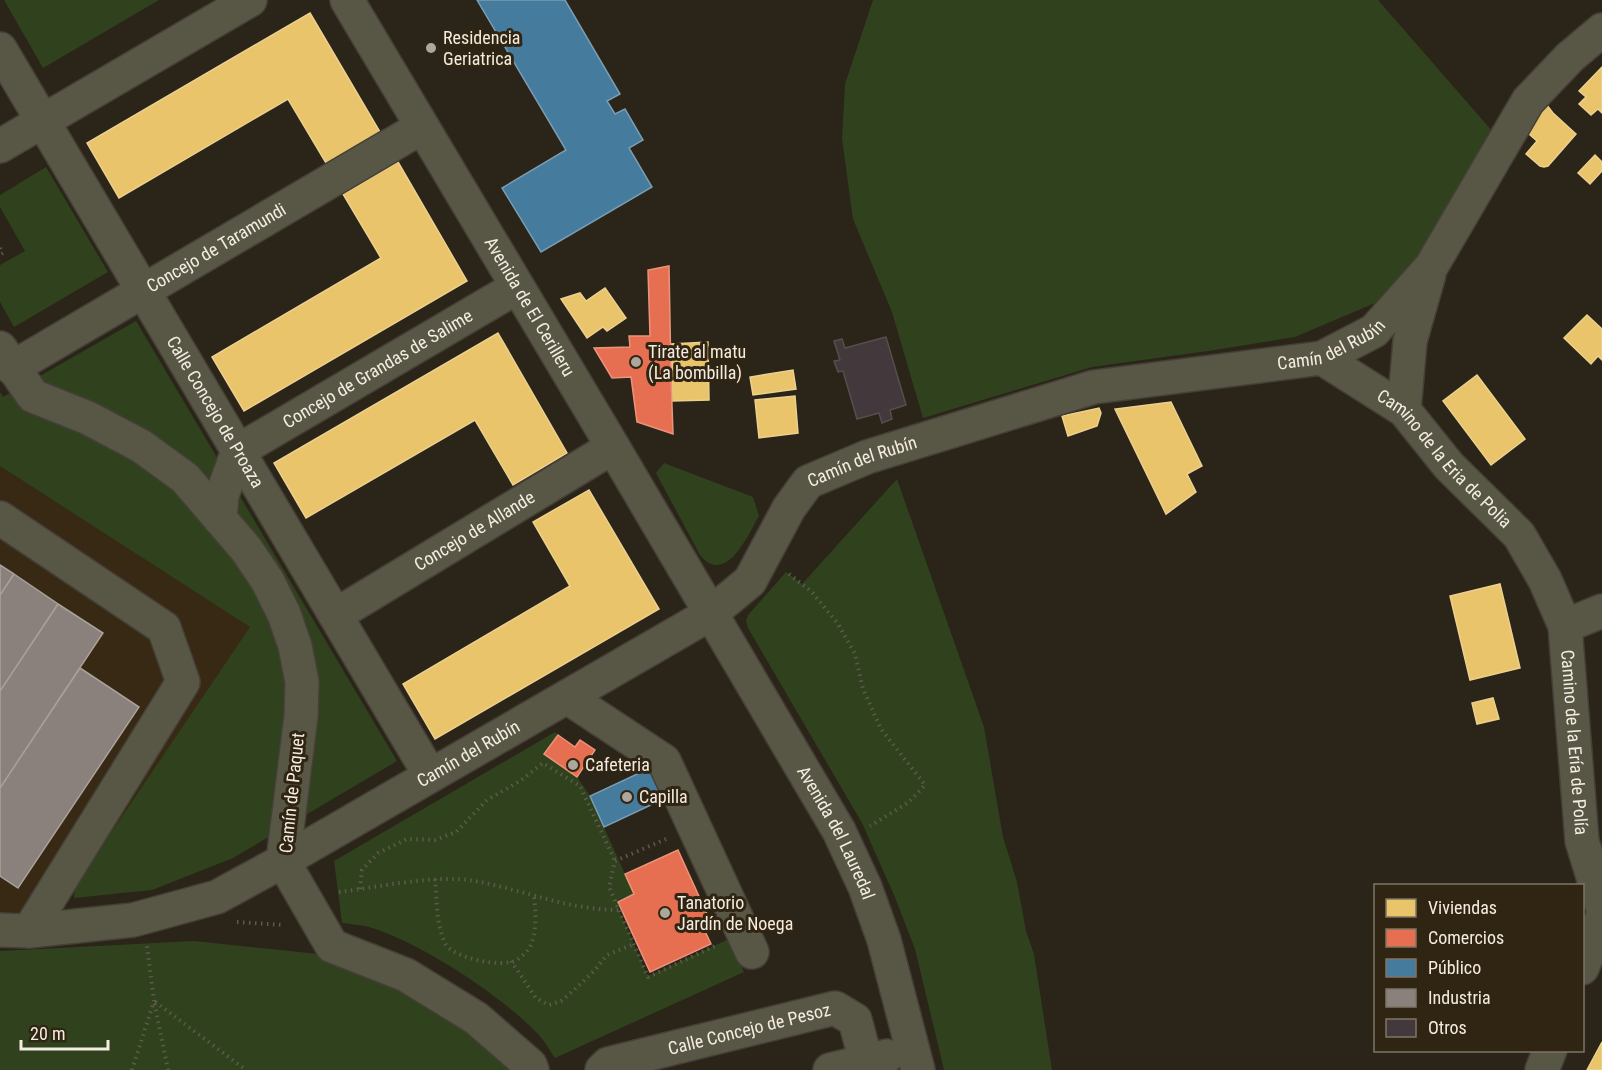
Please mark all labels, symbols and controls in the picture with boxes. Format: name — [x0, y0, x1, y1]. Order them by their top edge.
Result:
place label: Residencia Geriatrica — [443, 27, 520, 69]
marker: Residencia Geriatrica — [424, 41, 438, 55]
street label: Concejo de Taramundi — [143, 198, 289, 297]
street label: Avenida de El Cerilleru — [480, 233, 580, 380]
street label: Concejo de Grandas de Salime — [279, 305, 476, 432]
street label: Camín del Rubín — [1276, 315, 1389, 374]
street label: Calle Concejo de Proaza — [162, 332, 269, 491]
place label: Tirate al matu (La bombilla) — [648, 341, 746, 384]
marker: Tirate al matu (La bombilla) — [629, 355, 643, 369]
street label: Camino de la Eria de Polia — [1373, 385, 1516, 532]
street label: Camín del Rubín — [804, 431, 919, 491]
street label: Concejo de Allande — [410, 486, 538, 575]
street label: Camino de la Ería de Polía — [1557, 649, 1592, 836]
street label: Camín del Rubín — [413, 715, 523, 791]
street label: Camín de Paquet — [275, 732, 308, 854]
place label: Cafeteria — [585, 754, 650, 775]
marker: Cafeteria — [566, 758, 580, 772]
street label: Avenida del Lauredal — [793, 762, 880, 902]
place label: Capilla — [639, 786, 688, 807]
marker: Capilla — [620, 790, 634, 804]
legend — [1374, 884, 1584, 1052]
place label: Tanatorio Jardín de Noega — [677, 892, 793, 934]
text: Viviendas — [1428, 897, 1497, 918]
marker: Tanatorio Jardín de Noega — [658, 906, 672, 920]
text: Comercios — [1428, 927, 1504, 948]
text: Público — [1428, 957, 1481, 978]
text: Industria — [1428, 987, 1491, 1008]
street label: Calle Concejo de Pesoz — [666, 998, 833, 1059]
scale bar — [21, 1013, 108, 1051]
text: Otros — [1428, 1017, 1467, 1038]
text: 20 m — [30, 1023, 65, 1044]

